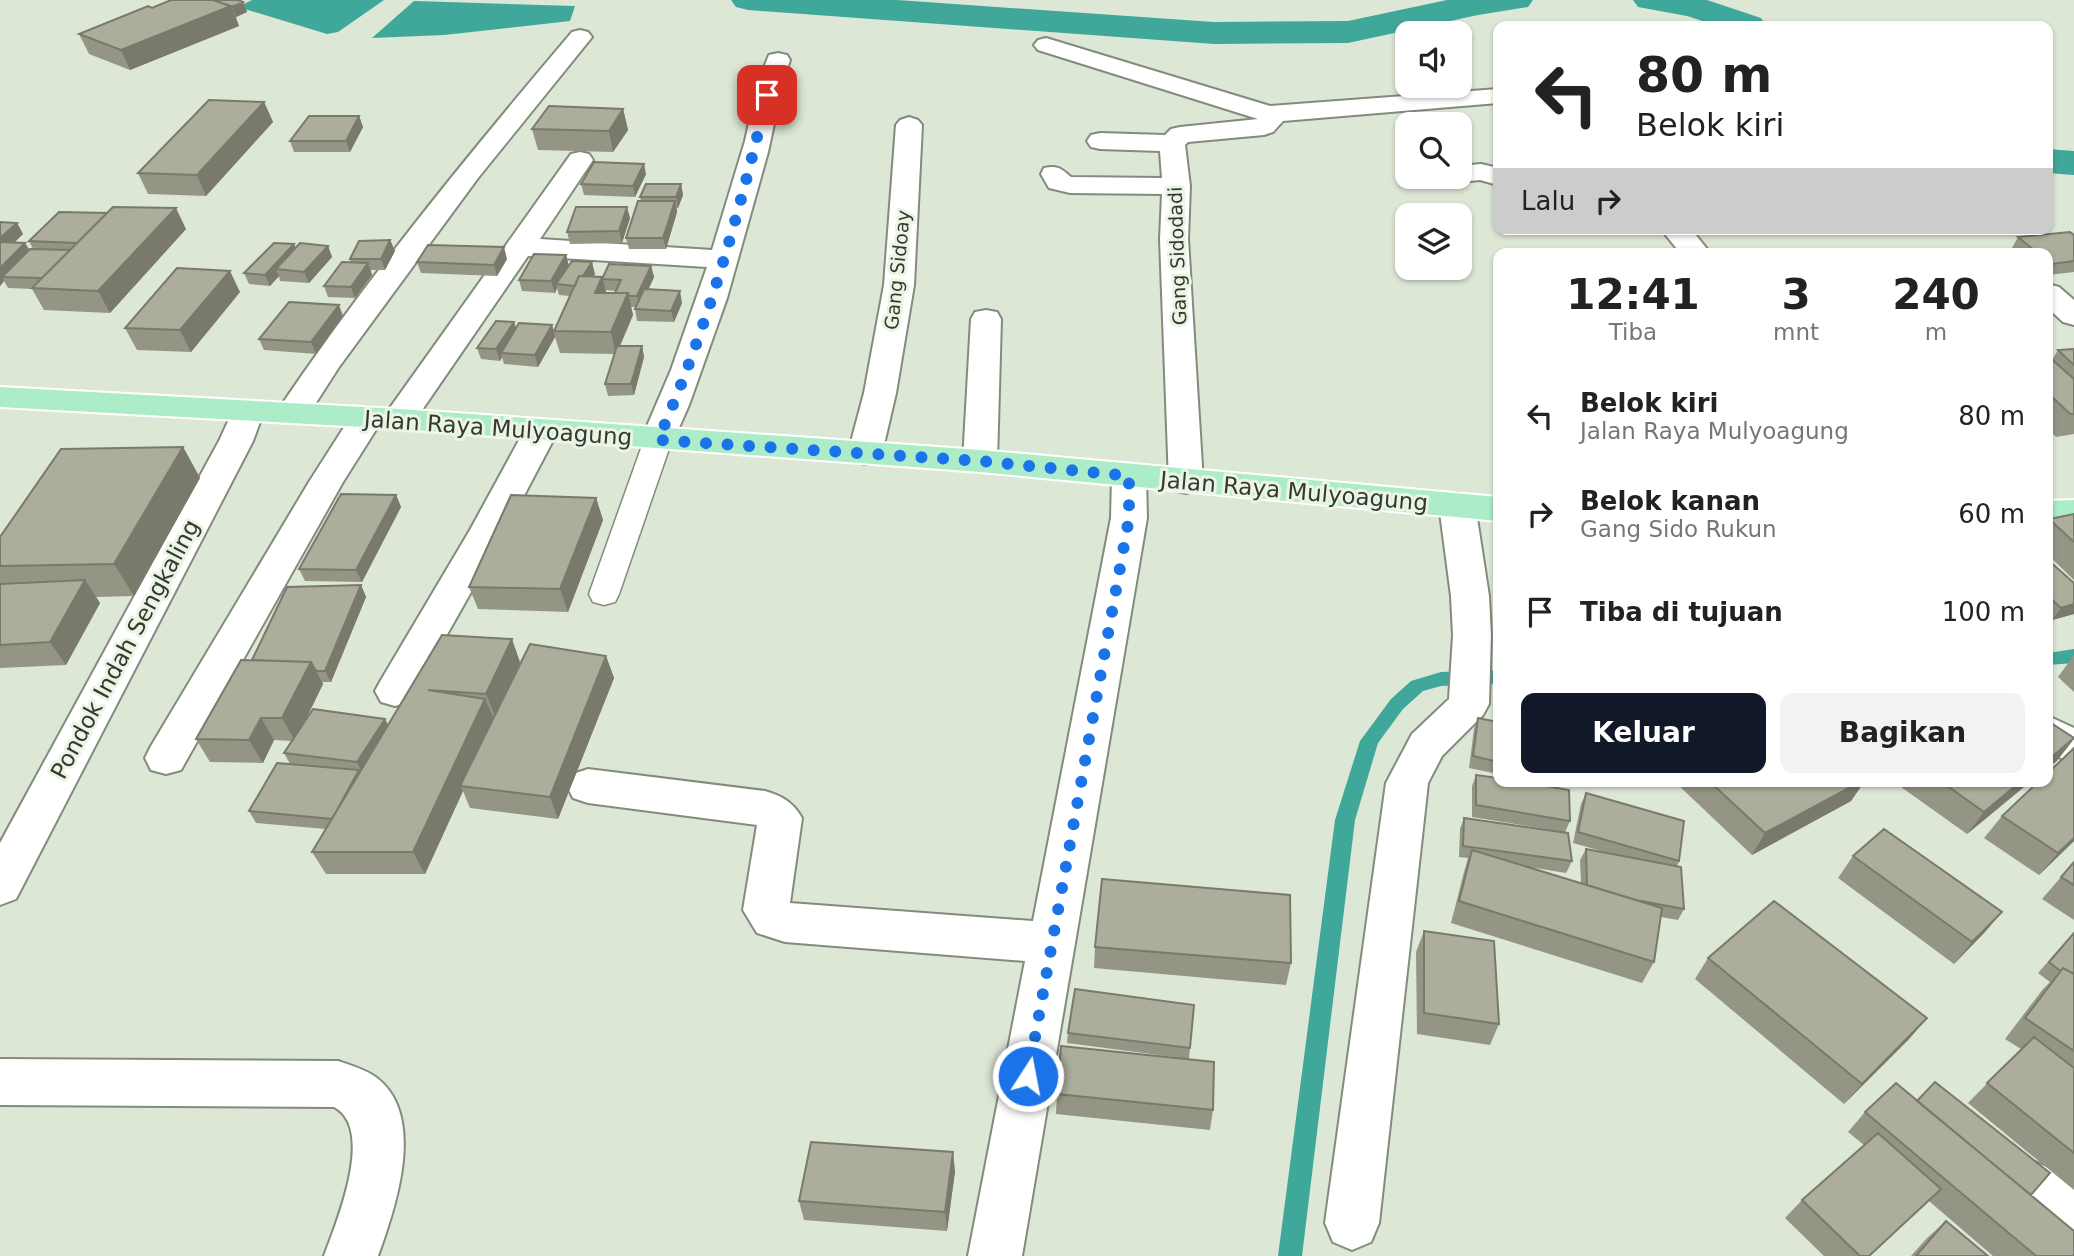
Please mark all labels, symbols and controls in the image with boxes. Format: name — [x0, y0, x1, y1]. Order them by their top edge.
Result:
map controls — [1395, 21, 1472, 280]
button: sound — [1395, 21, 1472, 98]
text: 80 m — [1636, 47, 1772, 104]
icon: left — [1521, 49, 1612, 140]
pin — [737, 65, 797, 125]
icon: arrive — [748, 76, 786, 114]
text: Belok kiri — [1636, 106, 1784, 144]
button: search — [1395, 112, 1472, 189]
icon: right — [1589, 182, 1627, 220]
street label: Gang Sidodadi — [1164, 186, 1190, 326]
text: Lalu — [1521, 186, 1575, 216]
button: layers — [1395, 203, 1472, 280]
street label: Gang Sidoay — [880, 209, 914, 331]
text: 12:41 — [1566, 270, 1700, 319]
text: 3 — [1781, 270, 1811, 319]
text: 240 — [1892, 270, 1980, 319]
text: Tiba — [1609, 319, 1657, 345]
text: mnt — [1773, 319, 1819, 345]
text: m — [1925, 319, 1947, 345]
text: Belok kiri — [1580, 388, 1719, 418]
icon: left — [1521, 397, 1559, 435]
text: 80 m — [1958, 401, 2025, 431]
street label: Jalan Raya Mulyoagung — [361, 406, 633, 450]
text: Jalan Raya Mulyoagung — [1580, 418, 1849, 444]
street label: Jalan Raya Mulyoagung — [1157, 466, 1429, 516]
text: Belok kanan — [1580, 486, 1760, 516]
icon: right — [1521, 495, 1559, 533]
text: 60 m — [1958, 499, 2025, 529]
street label: Pondok Indah Sengkaling — [45, 515, 205, 783]
text: Gang Sido Rukun — [1580, 516, 1777, 542]
icon: arrive — [1521, 593, 1559, 631]
text: Tiba di tujuan — [1580, 597, 1783, 627]
text: 100 m — [1942, 597, 2025, 627]
button: Keluar — [1521, 693, 1766, 773]
button: Bagikan — [1780, 693, 2025, 773]
position arrow — [991, 1039, 1065, 1113]

